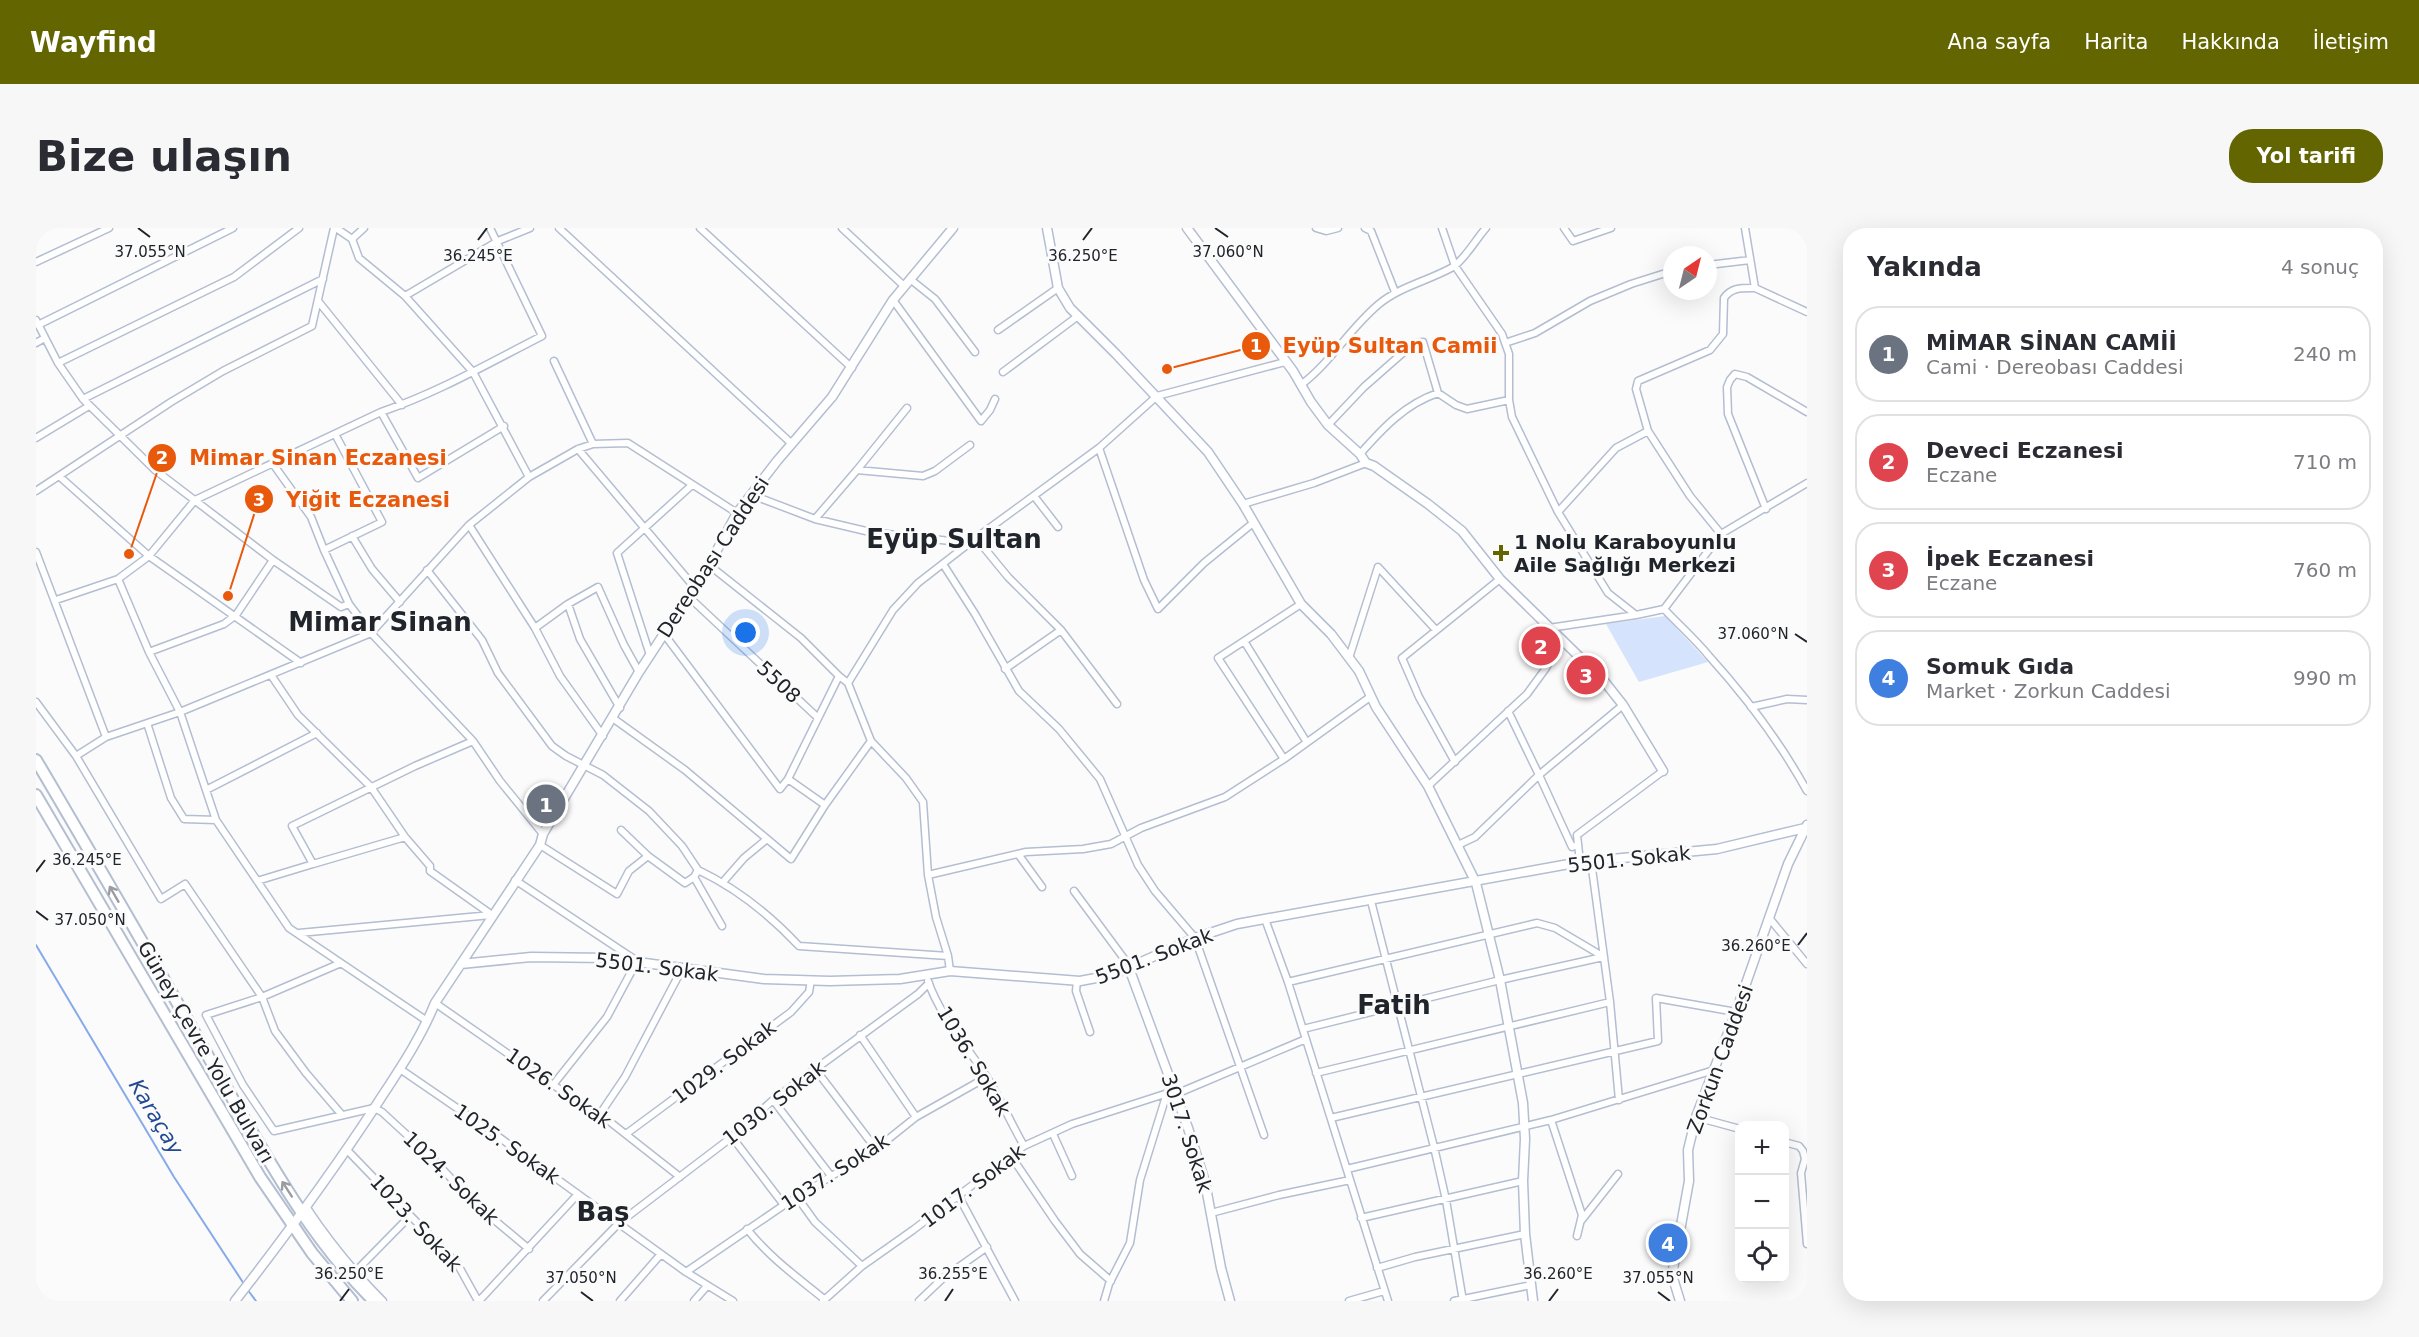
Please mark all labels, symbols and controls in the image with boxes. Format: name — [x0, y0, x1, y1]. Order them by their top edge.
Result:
text: Wayfind — [30, 26, 157, 59]
text: Ana sayfa — [1947, 30, 2051, 54]
text: Harita — [2084, 30, 2148, 54]
text: Hakkında — [2181, 30, 2280, 54]
text: İletişim — [2313, 30, 2389, 54]
button: Yol tarifi — [2229, 129, 2383, 183]
text: Bize ulaşın — [36, 132, 292, 181]
text: 37.055°N — [114, 243, 186, 261]
text: 37.060°N — [1192, 243, 1264, 261]
north arrow — [1663, 246, 1717, 300]
text: 36.245°E — [443, 247, 513, 265]
text: 36.250°E — [1048, 247, 1118, 265]
text: Yakında — [1867, 252, 1982, 282]
text: 4 sonuç — [2281, 255, 2359, 279]
callout: Eyüp Sultan Camii — [1241, 326, 1510, 365]
text: MİMAR SİNAN CAMİİ — [1926, 330, 2177, 355]
text: Eyüp Sultan Camii — [1283, 334, 1497, 358]
text: 1 — [1250, 335, 1262, 356]
text: 1 — [1882, 342, 1895, 366]
text: 240 m — [2293, 342, 2357, 366]
text: Cami · Dereobası Caddesi — [1926, 355, 2184, 379]
callout: Mimar Sinan Eczanesi — [147, 438, 459, 477]
text: Deveci Eczanesi — [1926, 438, 2124, 463]
text: Mimar Sinan Eczanesi — [189, 446, 447, 470]
text: 2 — [156, 447, 168, 468]
text: 2 — [1882, 450, 1895, 474]
text: 710 m — [2293, 450, 2357, 474]
text: Eczane — [1926, 463, 1997, 487]
street label: Dereobası Caddesi — [652, 472, 774, 642]
callout: Yiğit Eczanesi — [244, 480, 462, 519]
text: Yiğit Eczanesi — [285, 488, 450, 512]
text: 3 — [253, 489, 265, 510]
district label: Eyüp Sultan — [866, 524, 1042, 554]
place label: 1 Nolu Karaboyunlu Aile Sağlığı Merkezi — [1514, 530, 1736, 577]
marker: 1 Nolu Karaboyunlu Aile Sağlığı Merkezi — [1492, 544, 1510, 562]
text: İpek Eczanesi — [1926, 546, 2094, 571]
text: 3 — [1882, 558, 1895, 582]
text: 760 m — [2293, 558, 2357, 582]
text: Eczane — [1926, 571, 1997, 595]
district label: Mimar Sinan — [288, 607, 472, 637]
your location — [731, 618, 760, 647]
pin: 2 — [1522, 624, 1560, 668]
text: 37.060°N — [1717, 625, 1789, 643]
pin: 3 — [1566, 652, 1606, 698]
text: Somuk Gıda — [1926, 654, 2074, 679]
street label: 5508 — [752, 656, 806, 708]
text: 4 — [1882, 666, 1895, 690]
text: 990 m — [2293, 666, 2357, 690]
text: Market · Zorkun Caddesi — [1926, 679, 2171, 703]
pin: 1 — [526, 782, 566, 826]
street label: 5501. Sokak — [1566, 841, 1692, 877]
text: 36.245°E — [52, 851, 122, 869]
one-way arrow — [108, 886, 120, 903]
text: 37.050°N — [54, 911, 126, 929]
street label: 5501. Sokak — [1092, 922, 1216, 989]
street label: Güney Çevre Yolu Bulvarı — [133, 937, 279, 1167]
text: 36.260°E — [1721, 937, 1791, 955]
street label: 5501. Sokak — [594, 948, 720, 986]
street label: Zorkun Caddesi — [1682, 981, 1758, 1137]
district label: Fatih — [1357, 990, 1431, 1020]
street label: 1036. Sokak — [932, 1002, 1016, 1121]
street label: 1029. Sokak — [667, 1015, 781, 1109]
street label: 1026. Sokak — [501, 1043, 617, 1134]
street label: 1030. Sokak — [718, 1055, 830, 1151]
street label: 3017. Sokak — [1156, 1071, 1218, 1196]
water label: Karaçay — [124, 1075, 188, 1160]
street label: 1025. Sokak — [449, 1099, 565, 1190]
map controls — [1735, 1121, 1789, 1283]
button: + — [1735, 1121, 1789, 1175]
street label: 1024. Sokak — [398, 1126, 504, 1230]
street label: 1037. Sokak — [777, 1128, 894, 1216]
street label: 1017. Sokak — [916, 1139, 1030, 1233]
street label: 1023. Sokak — [365, 1170, 467, 1277]
button: − — [1735, 1175, 1789, 1229]
one-way arrow — [281, 1181, 293, 1198]
district label: Baş — [577, 1197, 629, 1227]
pin: 4 — [1648, 1220, 1688, 1266]
button: locate — [1735, 1229, 1789, 1283]
text: 36.250°E — [314, 1265, 384, 1283]
text: 36.255°E — [918, 1265, 988, 1283]
text: 36.260°E — [1523, 1265, 1593, 1283]
text: 37.050°N — [545, 1269, 617, 1287]
text: 37.055°N — [1622, 1269, 1694, 1287]

